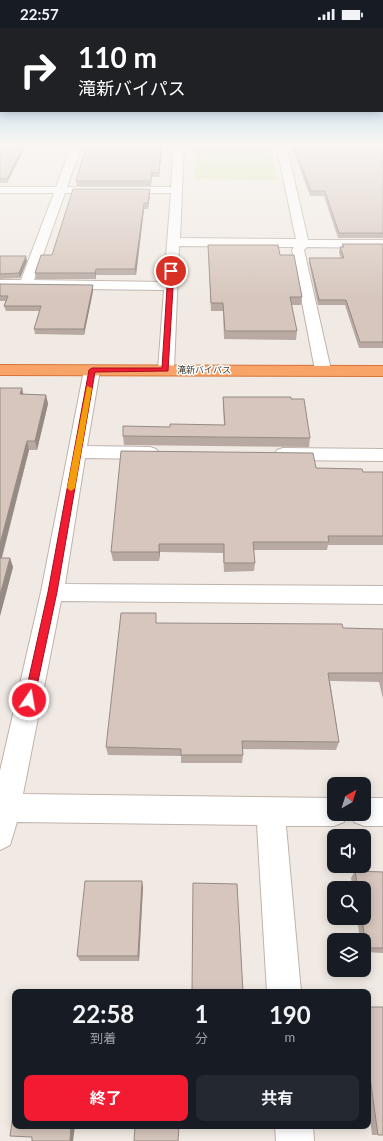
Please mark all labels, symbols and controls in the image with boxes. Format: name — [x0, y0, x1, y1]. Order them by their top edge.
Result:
text: 22:57 — [20, 5, 59, 23]
text: 110 m — [78, 40, 157, 74]
icon: right — [12, 44, 64, 96]
text: 滝新バイパス — [78, 77, 186, 99]
pin — [154, 254, 188, 288]
icon: arrive — [160, 260, 182, 282]
street label: 滝新バイパス — [177, 364, 231, 375]
position arrow — [8, 679, 50, 721]
north arrow — [327, 777, 371, 821]
map controls — [327, 777, 371, 977]
button: sound — [327, 829, 371, 873]
button: search — [327, 881, 371, 925]
button: layers — [327, 933, 371, 977]
text: 22:58 — [72, 999, 134, 1028]
text: 1 — [195, 999, 209, 1028]
text: 190 — [269, 1000, 311, 1029]
text: m — [284, 1029, 295, 1045]
text: 到着 — [90, 1030, 116, 1046]
text: 分 — [195, 1030, 208, 1046]
button: 終了 — [24, 1075, 188, 1121]
button: 共有 — [196, 1075, 359, 1121]

